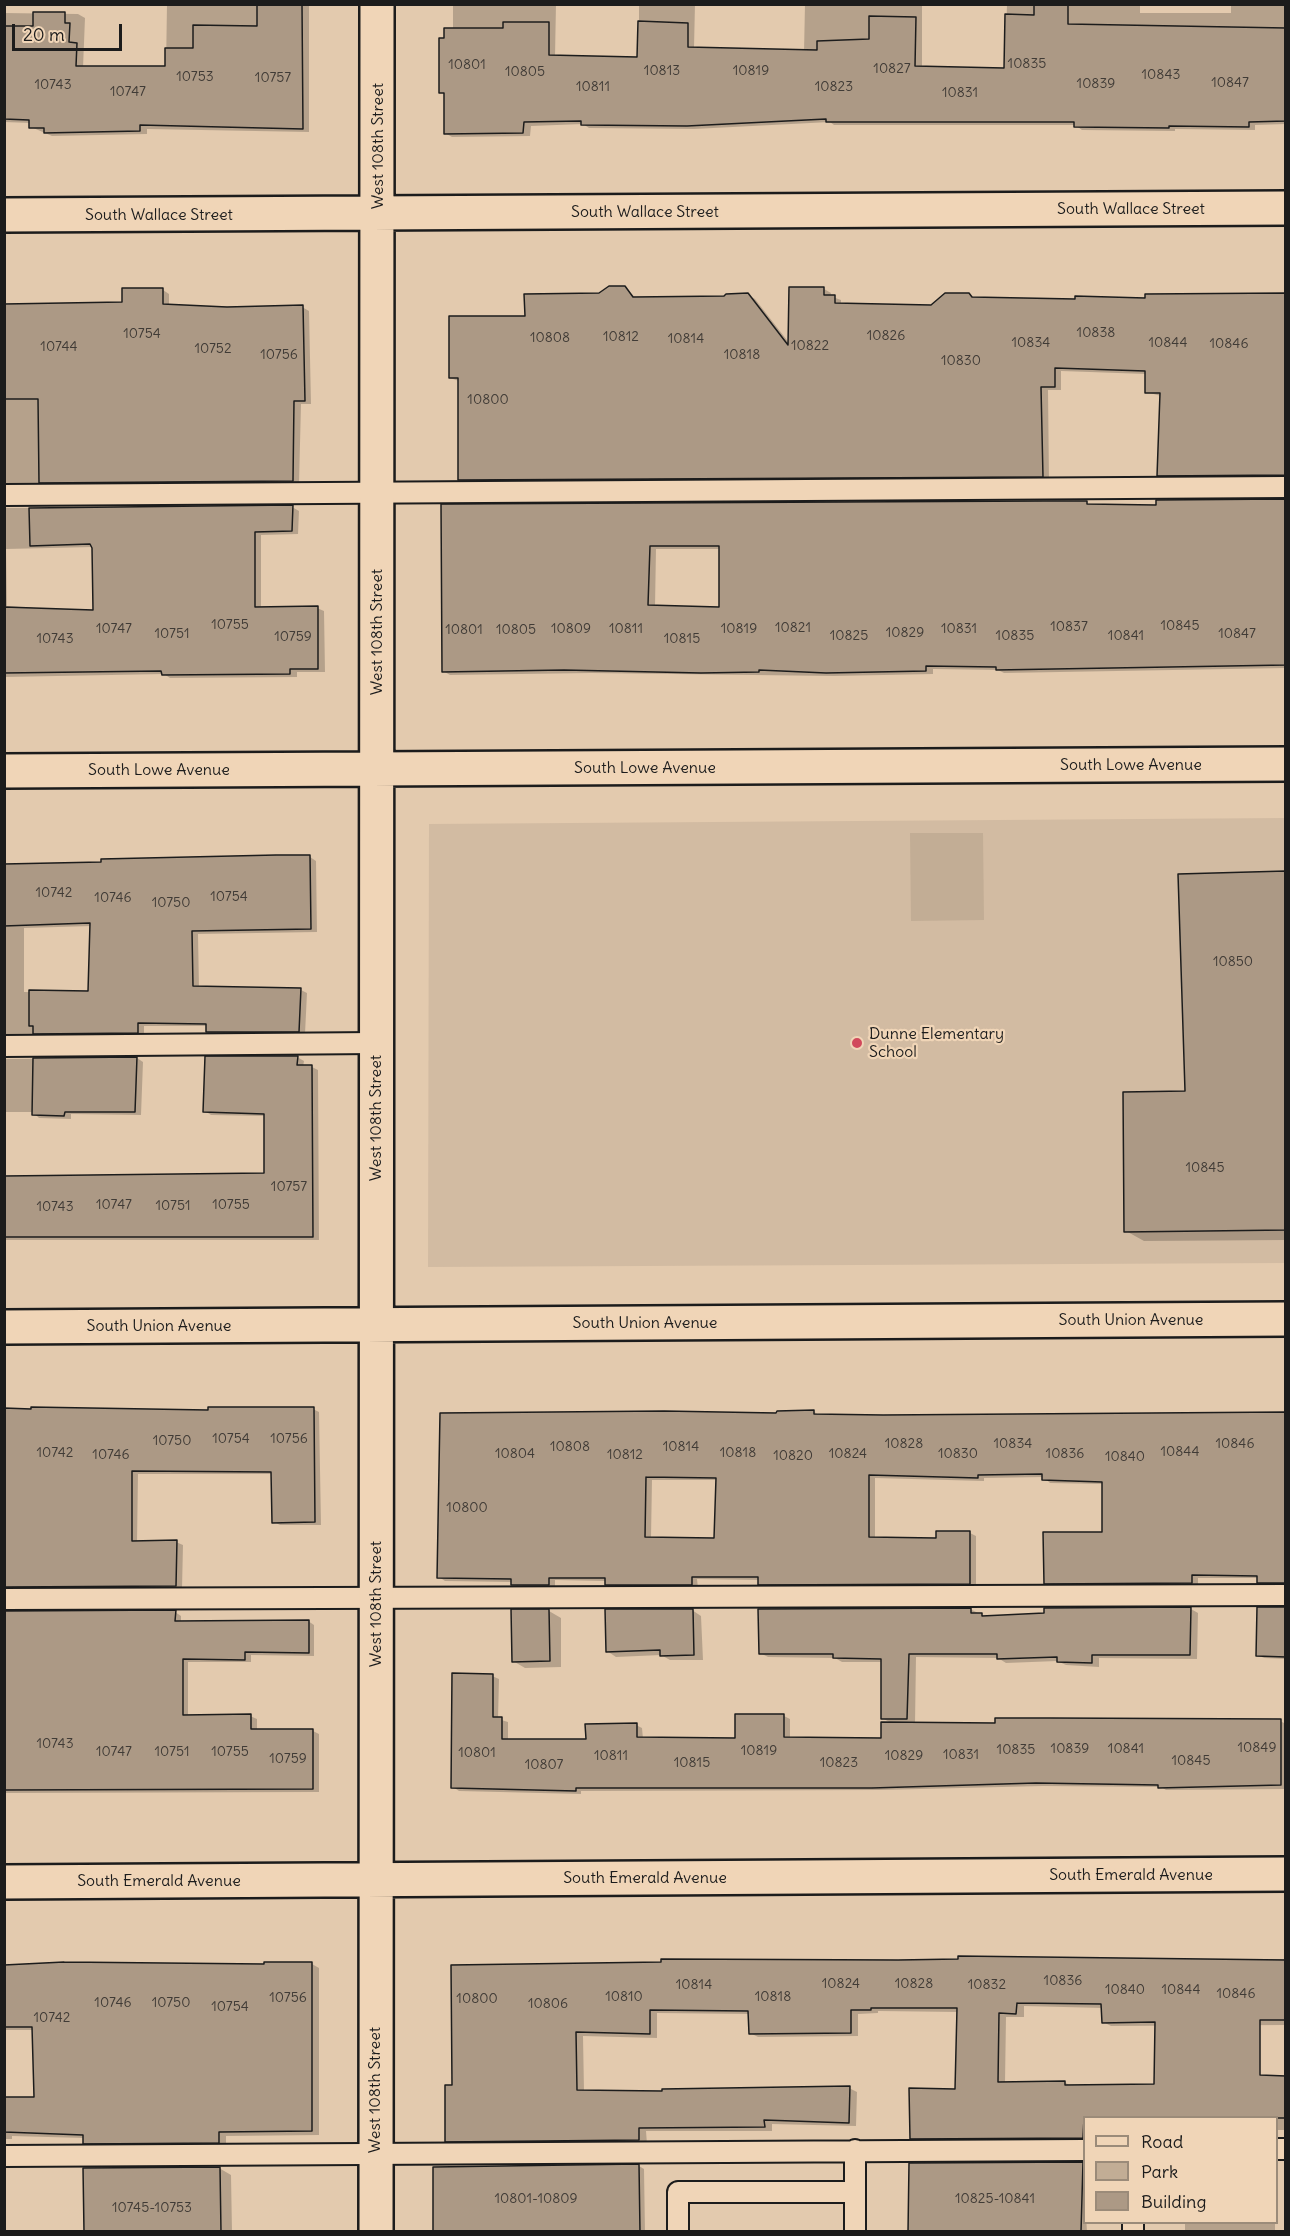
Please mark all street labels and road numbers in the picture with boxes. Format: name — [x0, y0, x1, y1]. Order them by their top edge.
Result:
street label: West 108th Street — [368, 83, 388, 209]
street label: South Wallace Street — [1057, 199, 1205, 219]
street label: South Wallace Street — [571, 202, 719, 222]
street label: South Wallace Street — [85, 205, 233, 225]
street label: West 108th Street — [367, 569, 387, 695]
street label: South Lowe Avenue — [1060, 755, 1202, 775]
street label: South Lowe Avenue — [574, 758, 716, 778]
street label: South Lowe Avenue — [88, 760, 230, 780]
street label: West 108th Street — [366, 1055, 386, 1181]
street label: South Union Avenue — [1059, 1310, 1203, 1330]
street label: South Union Avenue — [573, 1313, 717, 1333]
street label: South Union Avenue — [87, 1316, 231, 1336]
street label: West 108th Street — [366, 1541, 386, 1667]
street label: South Emerald Avenue — [1049, 1865, 1213, 1885]
street label: South Emerald Avenue — [563, 1868, 727, 1888]
street label: South Emerald Avenue — [77, 1871, 241, 1891]
street label: West 108th Street — [365, 2027, 385, 2153]

